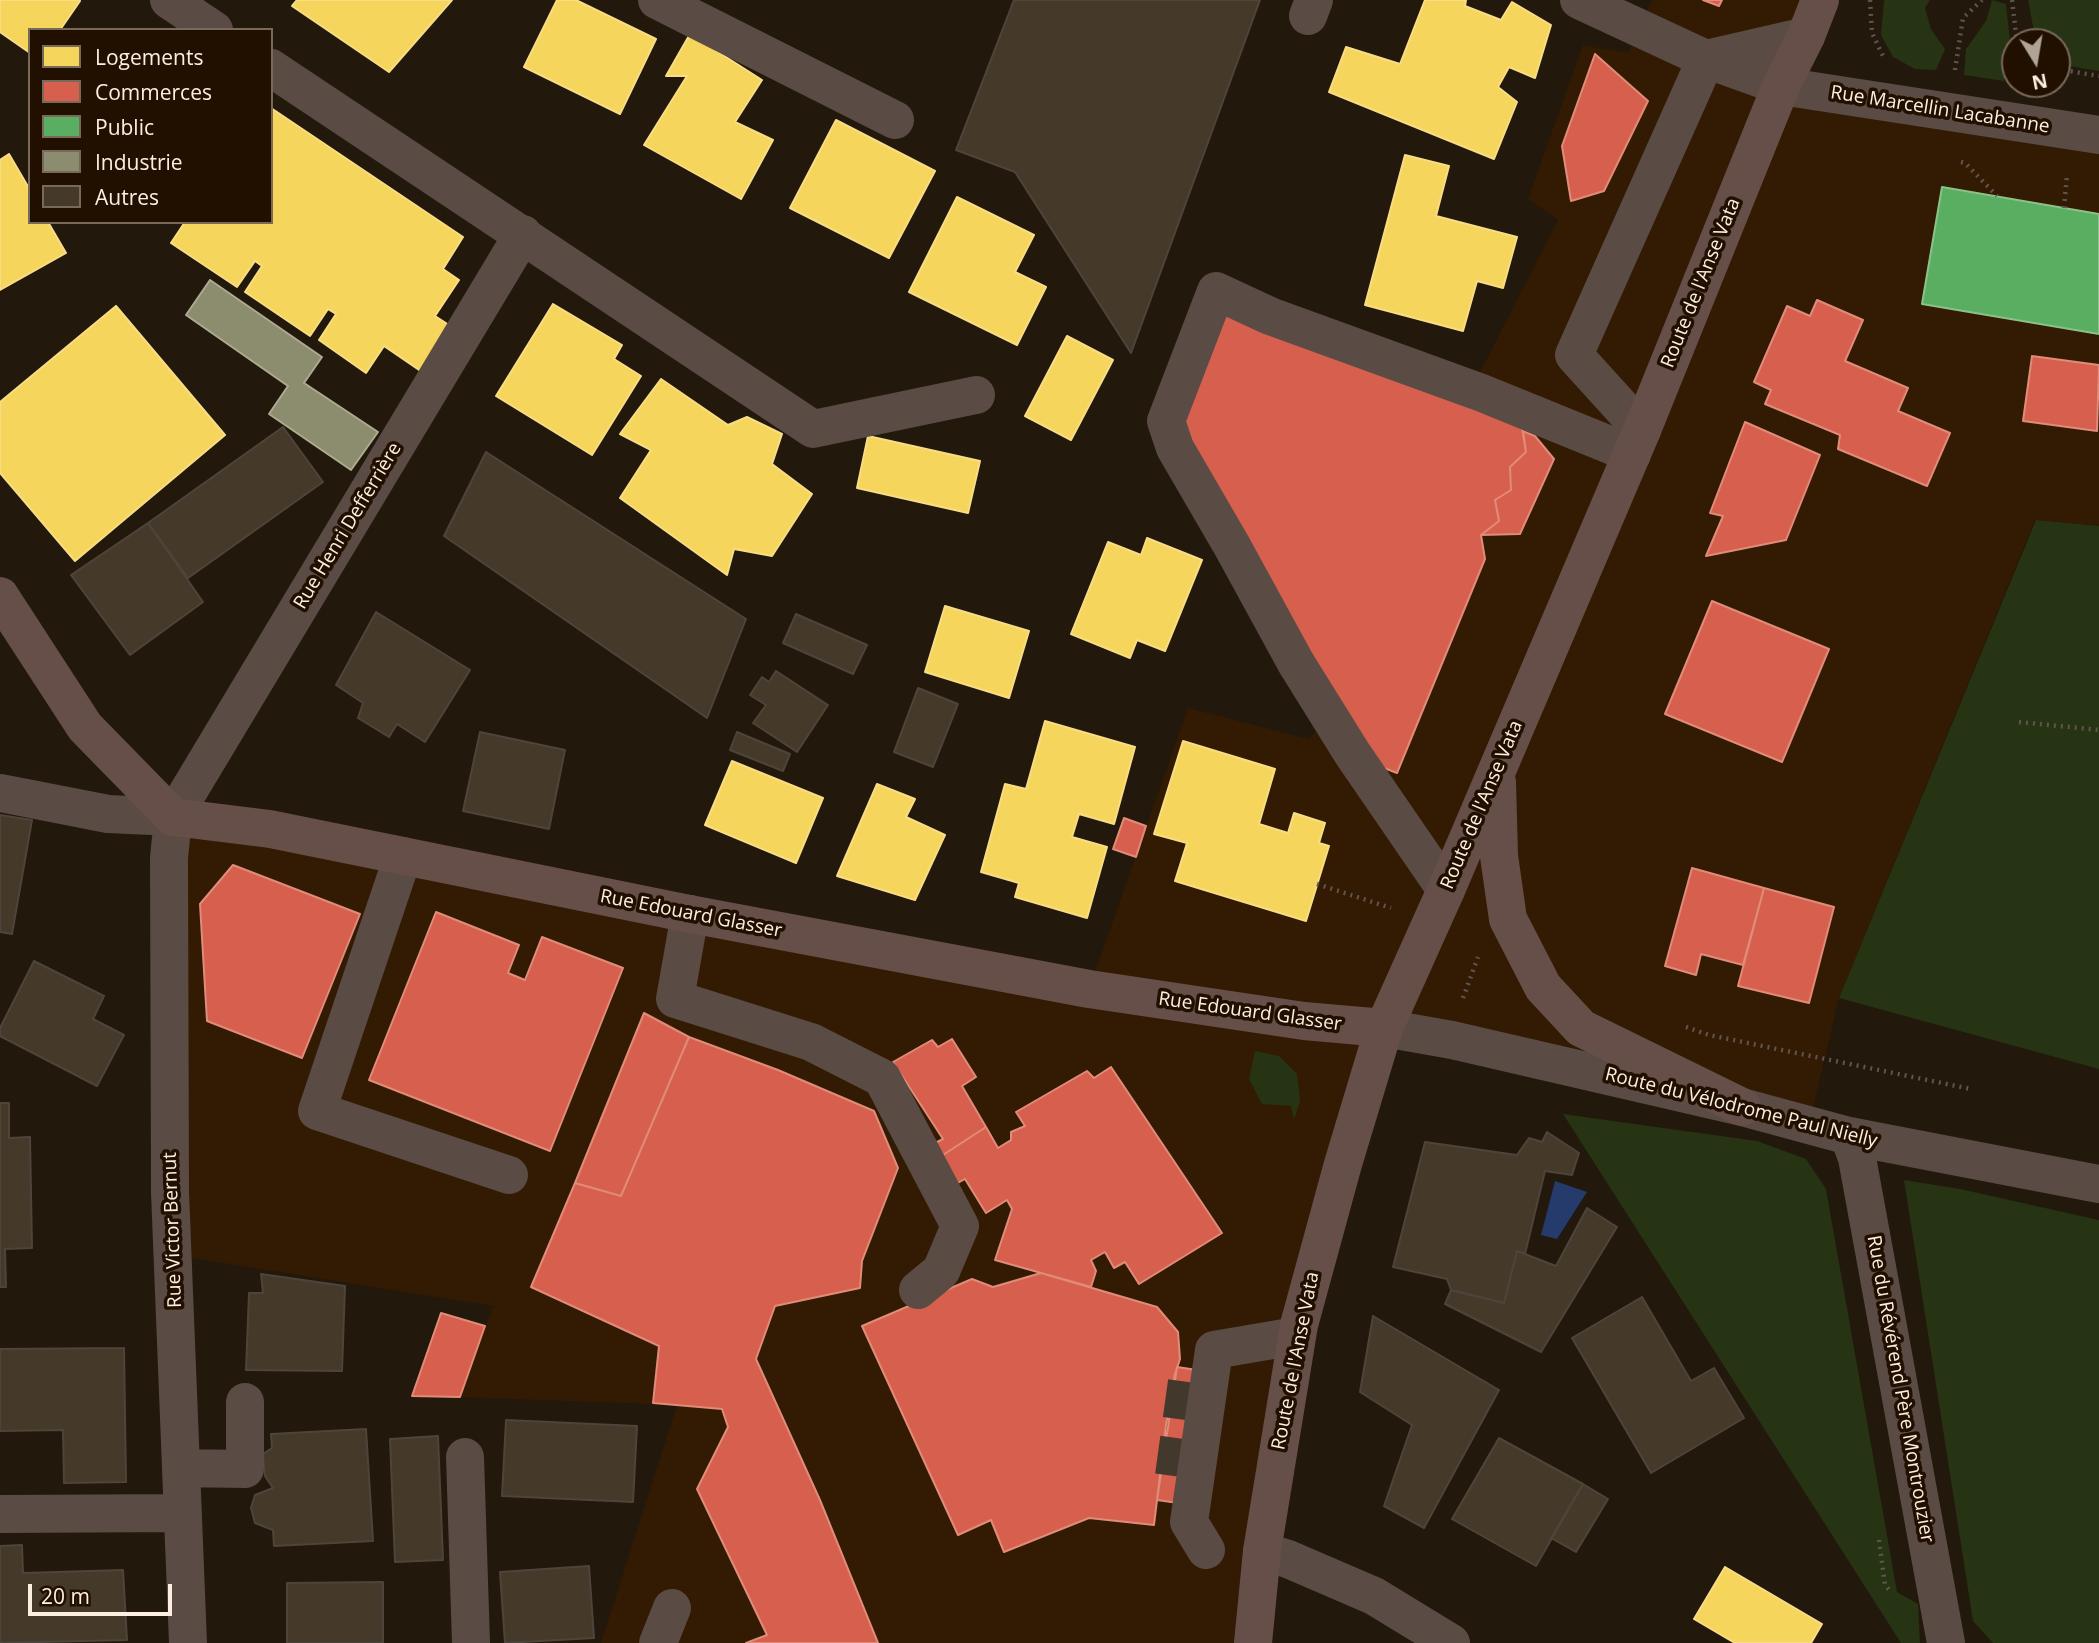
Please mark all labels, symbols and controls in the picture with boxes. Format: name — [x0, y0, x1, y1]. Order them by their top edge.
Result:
legend — [28, 28, 273, 224]
north arrow — [2001, 28, 2071, 98]
text: Logements — [95, 43, 203, 71]
text: N — [2030, 67, 2050, 96]
text: Commerces — [95, 78, 212, 106]
street label: Rue Marcellin Lacabanne — [1829, 81, 2051, 139]
text: Public — [95, 113, 154, 141]
text: Industrie — [95, 148, 183, 176]
text: Autres — [95, 183, 159, 211]
street label: Route de l'Anse Vata — [1657, 195, 1745, 371]
street label: Rue Henri Defferrière — [289, 439, 407, 613]
street label: Route de l'Anse Vata — [1436, 717, 1528, 893]
street label: Rue Edouard Glasser — [598, 885, 784, 943]
street label: Rue Edouard Glasser — [1157, 988, 1343, 1036]
street label: Route du Vélodrome Paul Nielly — [1602, 1063, 1880, 1153]
street label: Rue Victor Bernut — [159, 1152, 187, 1308]
street label: Rue du Révérend Père Montrouzier — [1862, 1233, 1938, 1545]
street label: Route de l'Anse Vata — [1268, 1270, 1324, 1452]
scale bar — [32, 1570, 175, 1614]
text: 20 m — [41, 1582, 90, 1610]

